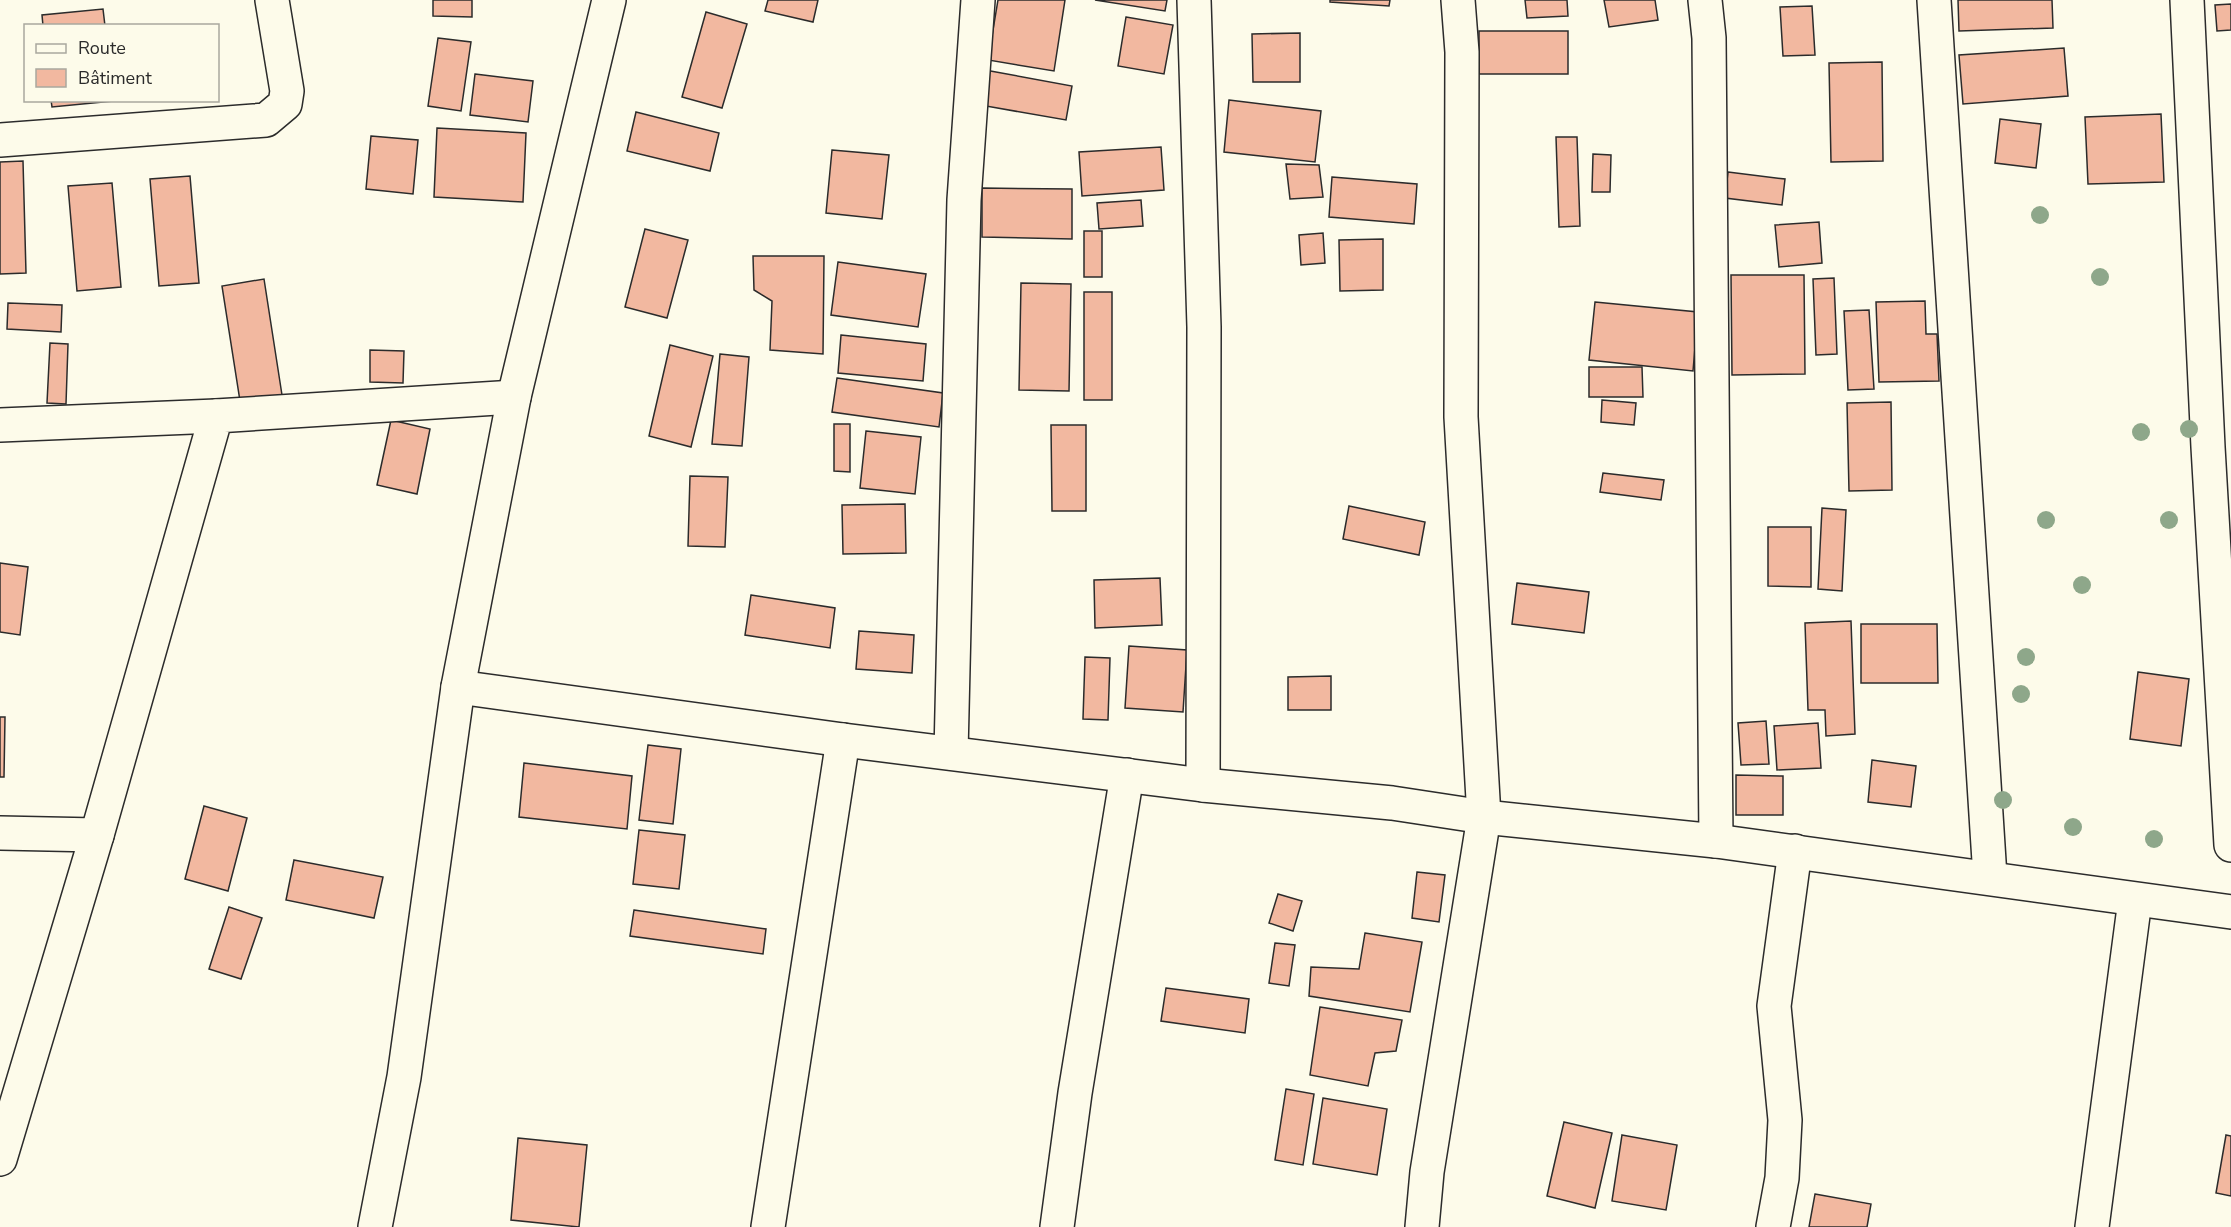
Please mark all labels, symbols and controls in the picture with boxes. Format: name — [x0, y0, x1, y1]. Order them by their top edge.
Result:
legend — [24, 24, 219, 102]
text: Route — [78, 36, 126, 60]
text: Bâtiment — [78, 66, 152, 90]

